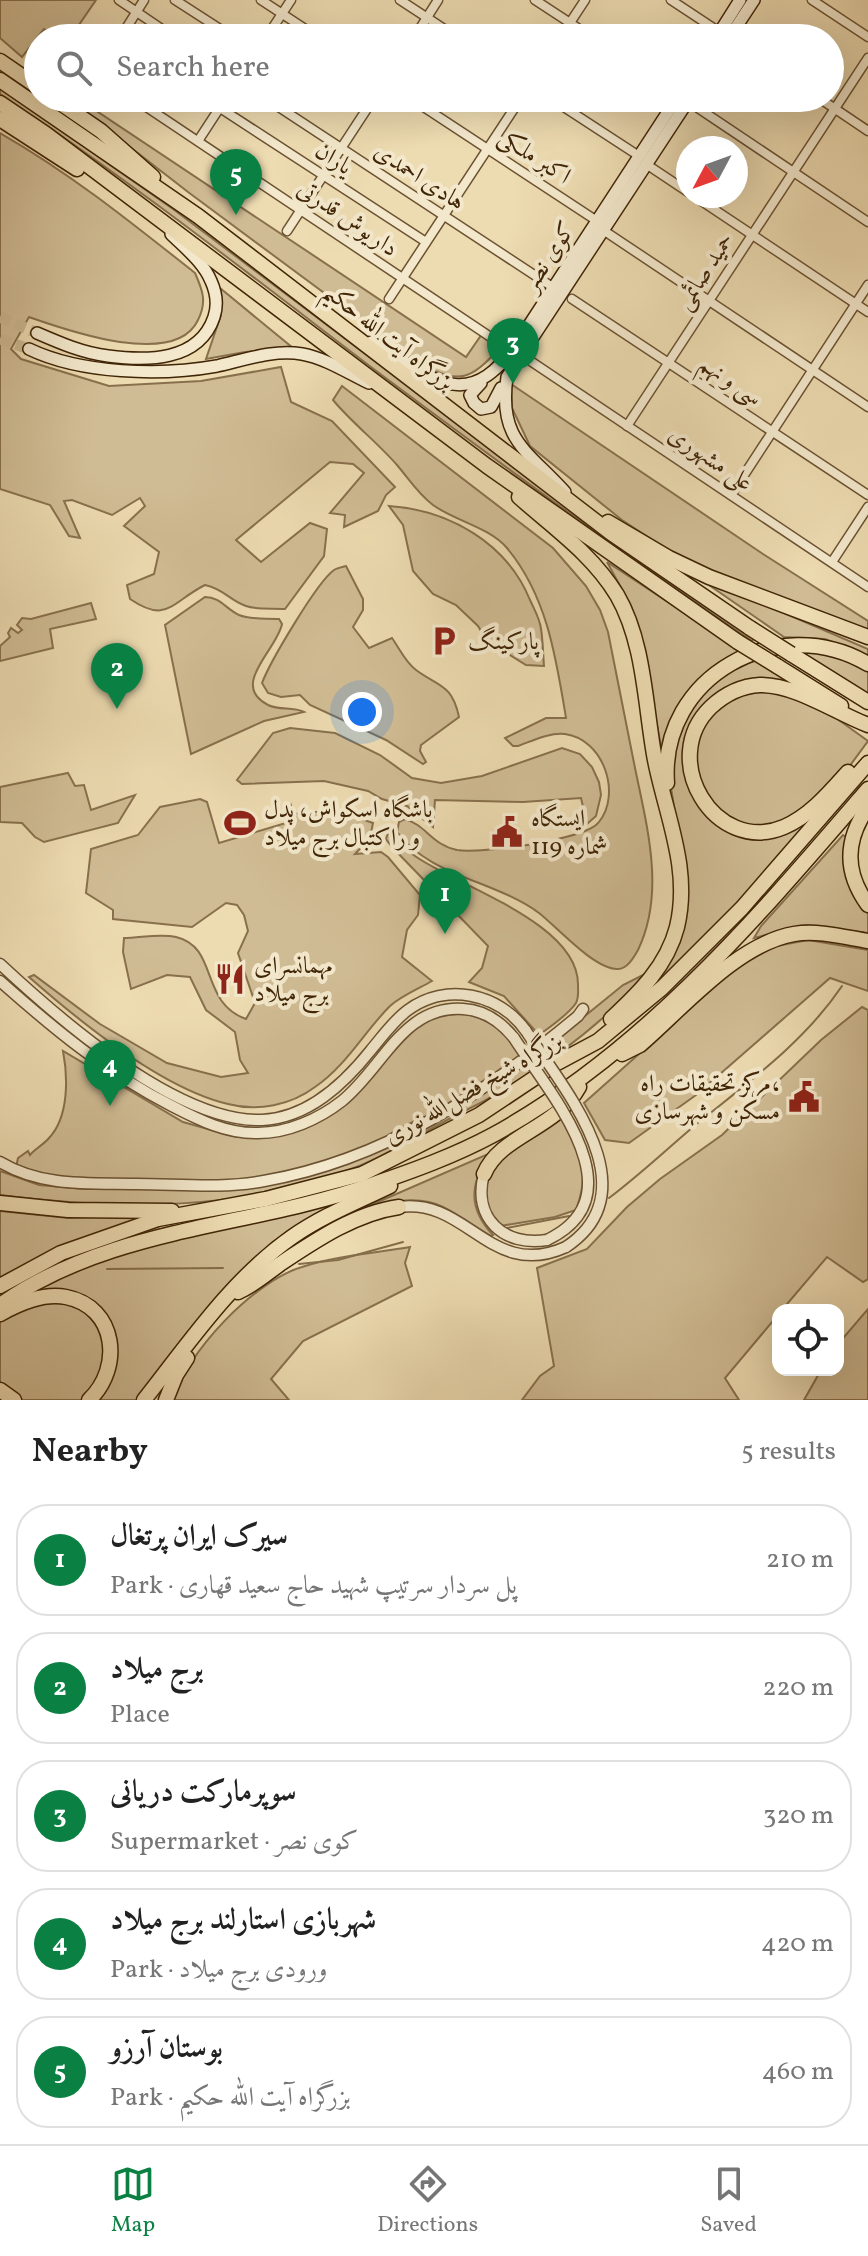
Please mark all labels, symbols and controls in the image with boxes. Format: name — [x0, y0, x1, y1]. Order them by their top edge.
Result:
search box — [24, 24, 844, 112]
icon: search — [52, 46, 96, 90]
text: Search here — [116, 47, 270, 89]
street label: اکبر ملکی — [491, 121, 577, 194]
street label: یاران — [307, 135, 360, 185]
street label: هادی احمدی — [367, 135, 471, 220]
north arrow — [676, 136, 748, 208]
pin: 5 — [210, 149, 262, 215]
street label: داریوش قدرتی — [289, 173, 404, 266]
street label: کوی نصر — [513, 215, 585, 301]
street label: حمید صائمی — [668, 227, 743, 318]
street label: بزرگراه آیت الله حکیم — [312, 272, 463, 404]
pin: 3 — [487, 318, 539, 384]
street label: سی و نهم — [690, 348, 769, 418]
street label: علی مشهوری — [661, 419, 759, 501]
parking icon: پارکینگ — [427, 624, 461, 658]
place label: پارکینگ — [468, 626, 540, 660]
pin: 2 — [91, 643, 143, 709]
your location — [342, 692, 382, 732]
place label: باشگاه اسکواش، پدل و راکتبال برج میلاد — [264, 794, 433, 858]
place label: ایستگاه شماره 119 — [531, 803, 608, 865]
sports icon: باشگاه اسکواش، پدل و راکتبال برج میلاد — [223, 806, 257, 840]
public building icon: ایستگاه شماره 119 — [490, 815, 524, 849]
pin: 1 — [419, 868, 471, 934]
place label: مهمانسرای برج میلاد — [254, 950, 332, 1014]
restaurant icon: مهمانسرای برج میلاد — [213, 962, 247, 996]
street label: بزرگراه شیخ فضل‌الله نوری — [376, 1021, 571, 1156]
pin: 4 — [84, 1040, 136, 1106]
place label: مرکز تحقیقات راه، مسکن و شهرسازی — [634, 1068, 780, 1130]
public building icon: مرکز تحقیقات راه، مسکن و شهرسازی — [787, 1080, 821, 1114]
map controls — [772, 1304, 844, 1376]
button: locate — [772, 1304, 844, 1376]
text: Nearby — [32, 1429, 148, 1476]
text: 5 results — [741, 1434, 836, 1470]
text: سیرک ایران پرتغال — [110, 1516, 288, 1558]
text: 1 — [55, 1542, 65, 1578]
text: 210 m — [766, 1542, 834, 1578]
text: Park · پل سردار سرتیپ شهید حاج سعید قهاری — [110, 1568, 517, 1604]
text: برج میلاد — [110, 1649, 204, 1691]
text: 2 — [53, 1670, 67, 1706]
text: 220 m — [762, 1670, 834, 1706]
text: Place — [110, 1697, 170, 1733]
text: سوپرمارکت دریانی — [110, 1772, 297, 1814]
text: 3 — [53, 1798, 67, 1834]
text: 320 m — [763, 1798, 834, 1834]
text: Supermarket · کوی نصر — [110, 1824, 358, 1860]
text: شهربازی استارلند برج میلاد — [110, 1900, 376, 1942]
text: 4 — [52, 1926, 68, 1962]
text: 420 m — [761, 1926, 834, 1962]
text: Park · ورودی برج میلاد — [110, 1952, 327, 1988]
text: بوستان آرزو — [110, 2028, 223, 2070]
text: 5 — [54, 2054, 66, 2090]
text: 460 m — [762, 2054, 834, 2090]
text: Park · بزرگراه آیت الله حکیم — [110, 2080, 350, 2116]
tab: Map — [111, 2162, 155, 2241]
tab: Directions — [377, 2162, 478, 2241]
tab: Saved — [700, 2162, 757, 2241]

